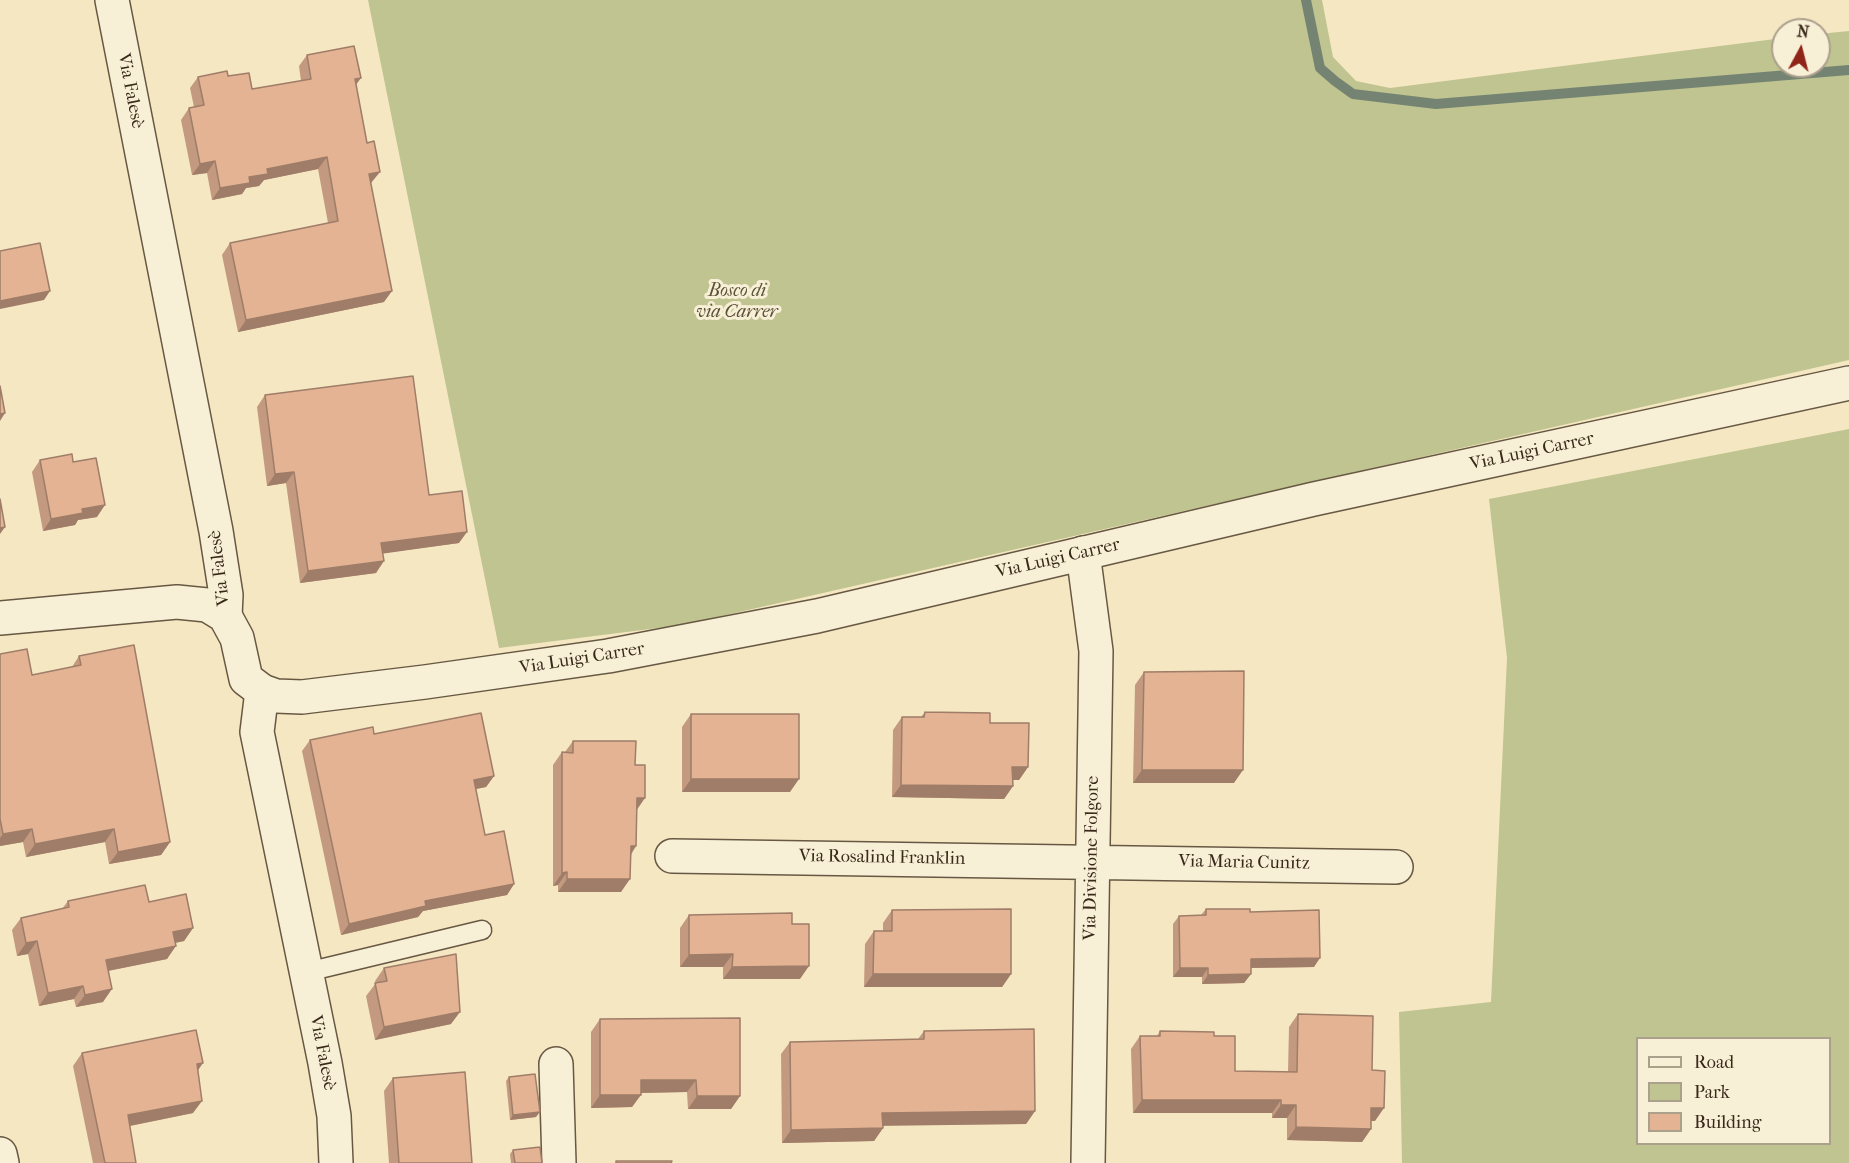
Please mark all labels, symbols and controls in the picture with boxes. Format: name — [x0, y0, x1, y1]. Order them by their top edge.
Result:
north arrow — [1771, 18, 1831, 78]
text: N — [1796, 21, 1810, 42]
street label: Via Falesè — [112, 51, 148, 131]
park label: Bosco di via Carrer — [696, 281, 778, 324]
street label: Via Luigi Carrer — [1468, 428, 1596, 476]
street label: Via Falesè — [205, 529, 235, 607]
street label: Via Luigi Carrer — [994, 534, 1122, 584]
street label: Via Luigi Carrer — [518, 638, 646, 680]
street label: Via Divisione Folgore — [1080, 775, 1104, 941]
street label: Via Rosalind Franklin — [799, 846, 965, 870]
street label: Via Maria Cunitz — [1178, 851, 1310, 875]
street label: Via Falesè — [304, 1013, 340, 1093]
legend — [1636, 1037, 1831, 1145]
text: Road — [1694, 1052, 1734, 1073]
text: Park — [1694, 1082, 1730, 1103]
text: Building — [1694, 1112, 1761, 1133]

